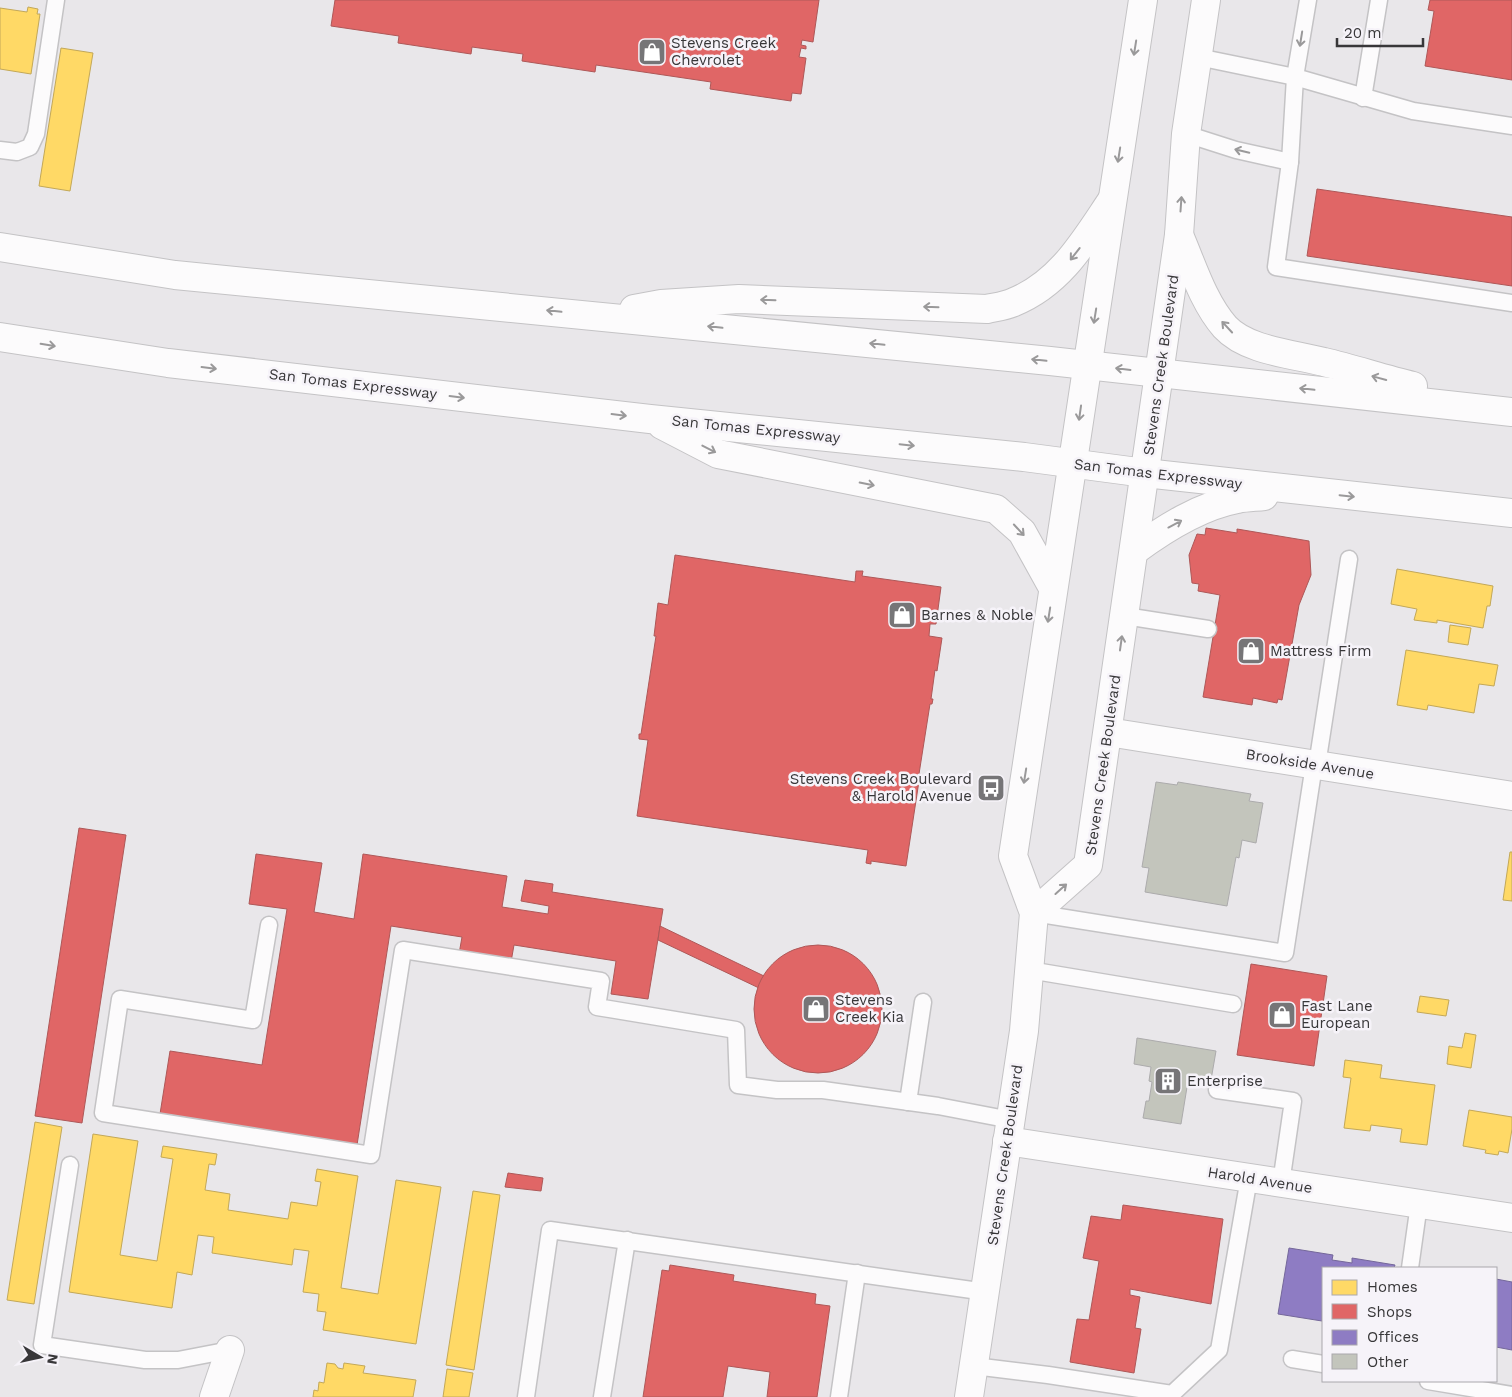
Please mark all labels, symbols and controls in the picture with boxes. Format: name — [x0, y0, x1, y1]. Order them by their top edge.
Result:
scale bar — [1337, 15, 1423, 47]
text: 20 m — [1344, 24, 1382, 42]
one-way arrow — [1296, 30, 1306, 46]
place label: Stevens Creek Chevrolet — [671, 34, 777, 69]
shop icon: Stevens Creek Chevrolet — [637, 37, 667, 67]
one-way arrow — [1130, 40, 1140, 56]
one-way arrow — [1234, 146, 1250, 156]
one-way arrow — [1114, 147, 1124, 163]
one-way arrow — [1177, 196, 1186, 212]
one-way arrow — [1069, 247, 1080, 260]
street label: Stevens Creek Boulevard — [1139, 273, 1183, 457]
one-way arrow — [761, 295, 777, 305]
one-way arrow — [923, 302, 940, 312]
one-way arrow — [546, 306, 562, 316]
one-way arrow — [1090, 308, 1100, 324]
one-way arrow — [1221, 321, 1233, 333]
one-way arrow — [708, 322, 724, 332]
one-way arrow — [869, 339, 885, 348]
one-way arrow — [40, 340, 56, 350]
one-way arrow — [1031, 355, 1047, 365]
one-way arrow — [201, 363, 217, 373]
one-way arrow — [1116, 364, 1132, 374]
street label: San Tomas Expressway — [268, 365, 438, 403]
one-way arrow — [1371, 373, 1387, 382]
one-way arrow — [1299, 384, 1315, 394]
one-way arrow — [449, 392, 465, 402]
one-way arrow — [1075, 405, 1085, 421]
one-way arrow — [610, 410, 626, 420]
street label: San Tomas Expressway — [671, 411, 841, 447]
one-way arrow — [899, 440, 915, 450]
one-way arrow — [701, 445, 716, 454]
street label: San Tomas Expressway — [1073, 455, 1243, 493]
one-way arrow — [859, 479, 875, 489]
one-way arrow — [1339, 491, 1355, 500]
one-way arrow — [1168, 519, 1183, 529]
one-way arrow — [1013, 524, 1025, 537]
shop icon: Barnes & Noble — [887, 600, 917, 630]
place label: Barnes & Noble — [921, 606, 1033, 624]
one-way arrow — [1044, 607, 1054, 623]
one-way arrow — [1116, 636, 1126, 652]
shop icon: Mattress Firm — [1236, 636, 1266, 666]
place label: Mattress Firm — [1270, 642, 1372, 660]
street label: Stevens Creek Boulevard — [1081, 673, 1125, 857]
street label: Brookside Avenue — [1245, 745, 1375, 783]
one-way arrow — [1020, 768, 1030, 784]
place label: Stevens Creek Boulevard & Harold Avenue — [790, 770, 972, 805]
bus stop icon: Stevens Creek Boulevard & Harold Avenue — [976, 773, 1006, 803]
one-way arrow — [1055, 883, 1068, 895]
place label: Stevens Creek Kia — [835, 991, 905, 1026]
shop icon: Stevens Creek Kia — [801, 994, 831, 1024]
place label: Fast Lane European — [1301, 997, 1373, 1032]
shop icon: Fast Lane European — [1267, 1000, 1297, 1030]
street label: Stevens Creek Boulevard — [983, 1063, 1027, 1247]
building icon: Enterprise — [1153, 1066, 1183, 1096]
place label: Enterprise — [1187, 1072, 1263, 1090]
street label: Harold Avenue — [1206, 1163, 1314, 1197]
legend — [1322, 1267, 1497, 1382]
text: Homes — [1367, 1278, 1418, 1296]
text: Shops — [1367, 1303, 1412, 1321]
text: Offices — [1367, 1328, 1419, 1346]
north arrow — [15, 1332, 65, 1382]
text: N — [44, 1353, 62, 1365]
text: Other — [1367, 1353, 1409, 1371]

